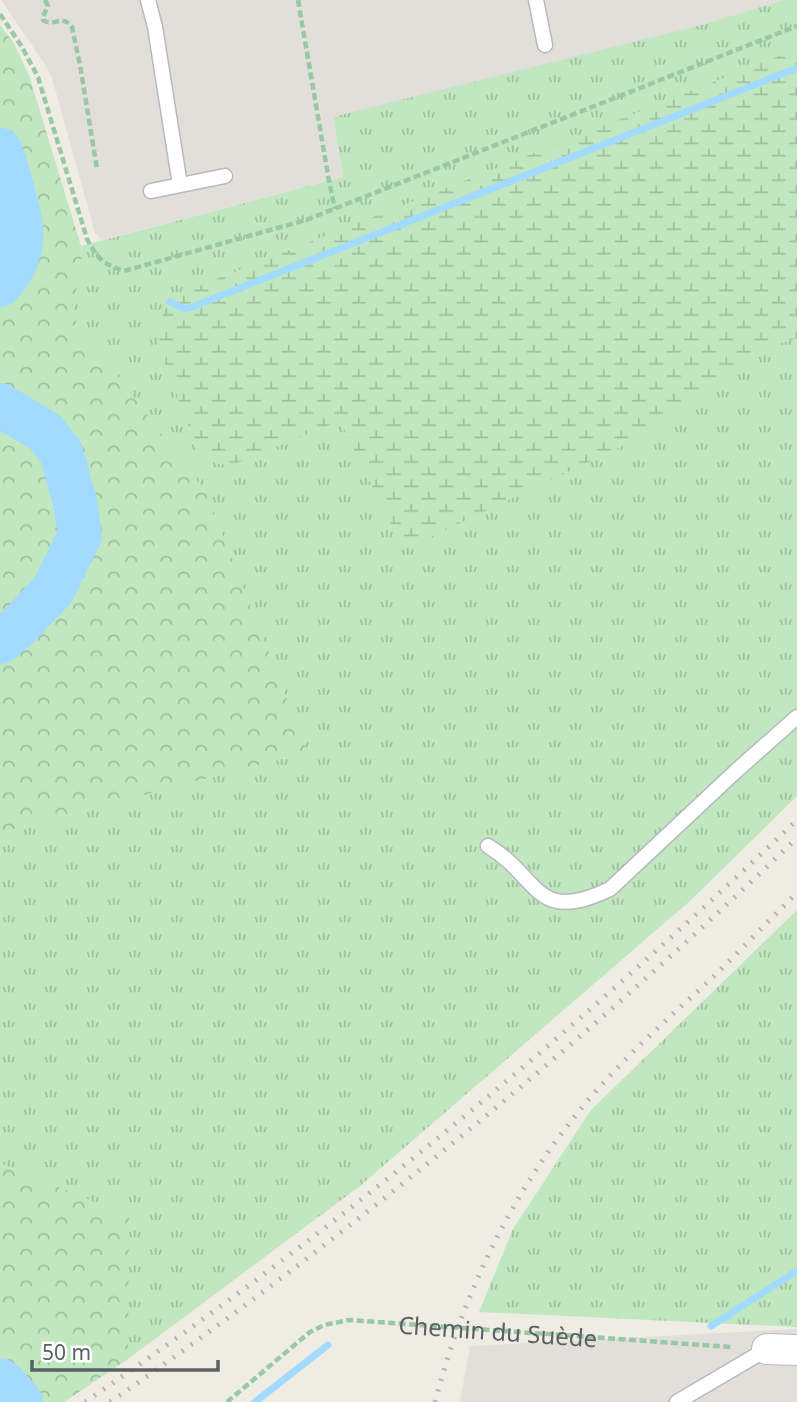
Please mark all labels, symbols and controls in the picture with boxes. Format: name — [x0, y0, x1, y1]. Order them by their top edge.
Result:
street label: Chemin du Suède — [397, 1307, 598, 1354]
scale bar — [32, 1328, 217, 1372]
text: 50 m — [42, 1338, 91, 1366]

